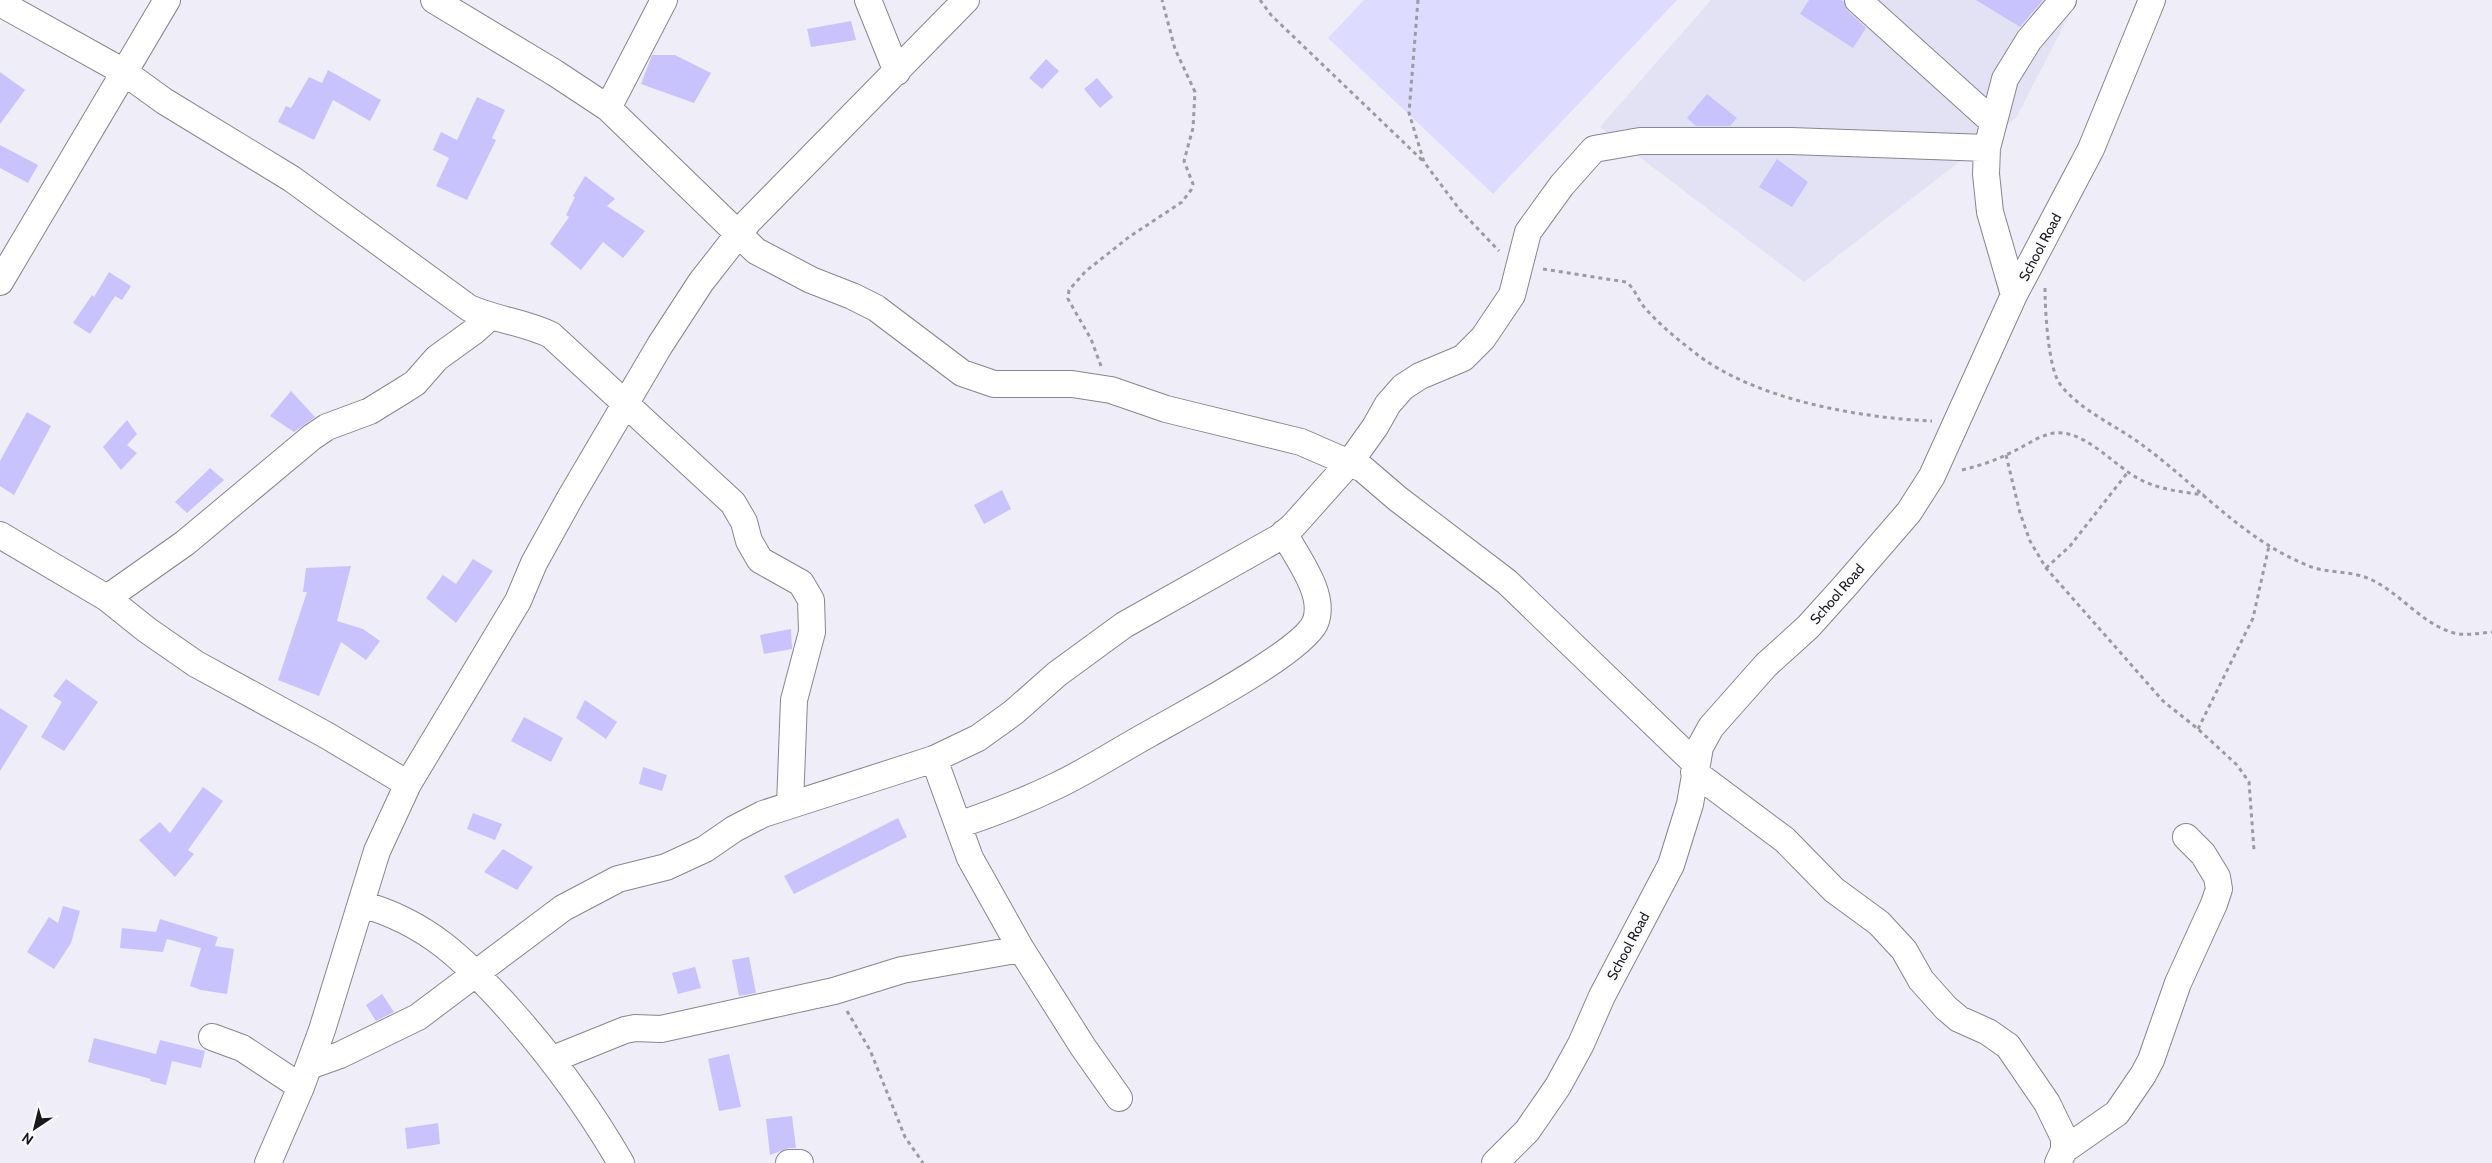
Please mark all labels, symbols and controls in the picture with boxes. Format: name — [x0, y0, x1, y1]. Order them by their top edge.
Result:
street label: School Road — [2015, 210, 2065, 284]
street label: School Road — [1806, 560, 1868, 628]
street label: School Road — [1603, 909, 1653, 983]
north arrow — [10, 1103, 60, 1153]
text: N — [18, 1128, 37, 1149]

